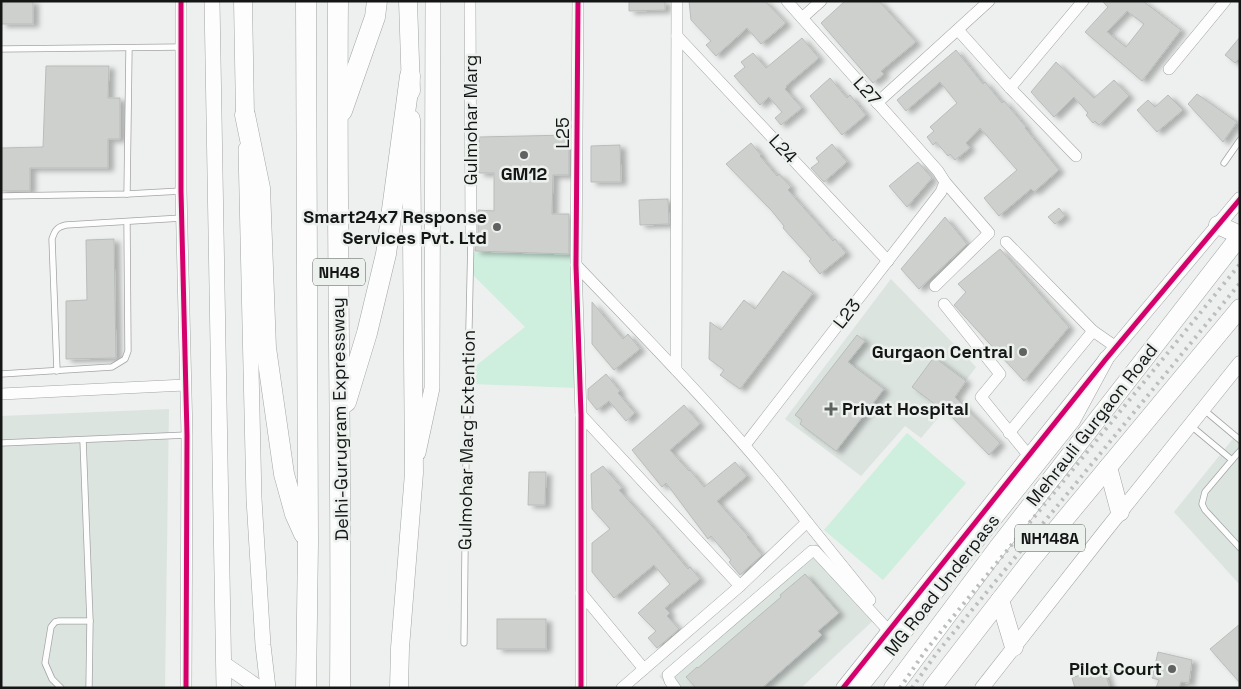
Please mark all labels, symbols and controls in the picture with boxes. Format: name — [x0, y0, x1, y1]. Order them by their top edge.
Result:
street label: Gulmohar Marg — [459, 55, 482, 185]
street label: L27 — [849, 72, 886, 110]
street label: L25 — [551, 117, 574, 149]
street label: L24 — [764, 129, 802, 168]
marker: GM12 — [518, 149, 530, 161]
place label: GM12 — [501, 162, 548, 185]
place label: Smart24x7 Response Services Pvt. Ltd — [303, 205, 487, 249]
marker: Smart24x7 Response Services Pvt. Ltd — [491, 221, 503, 233]
road number: NH48 — [313, 258, 365, 286]
street label: L23 — [828, 294, 865, 333]
street label: Delhi-Gurugram Expressway — [326, 297, 353, 541]
street label: Gulmohar Marg Extention — [453, 330, 480, 550]
street label: Mehrauli Gurgaon Road — [1021, 339, 1162, 511]
place label: Gurgaon Central — [872, 340, 1013, 363]
marker: Gurgaon Central — [1017, 346, 1029, 358]
place label: Privat Hospital — [842, 397, 969, 420]
marker: Privat Hospital — [824, 402, 838, 416]
street label: MG Road Underpass — [879, 509, 1004, 660]
road number: NH148A — [1015, 524, 1085, 552]
place label: Pilot Court — [1069, 657, 1162, 680]
marker: Pilot Court — [1166, 663, 1178, 675]

